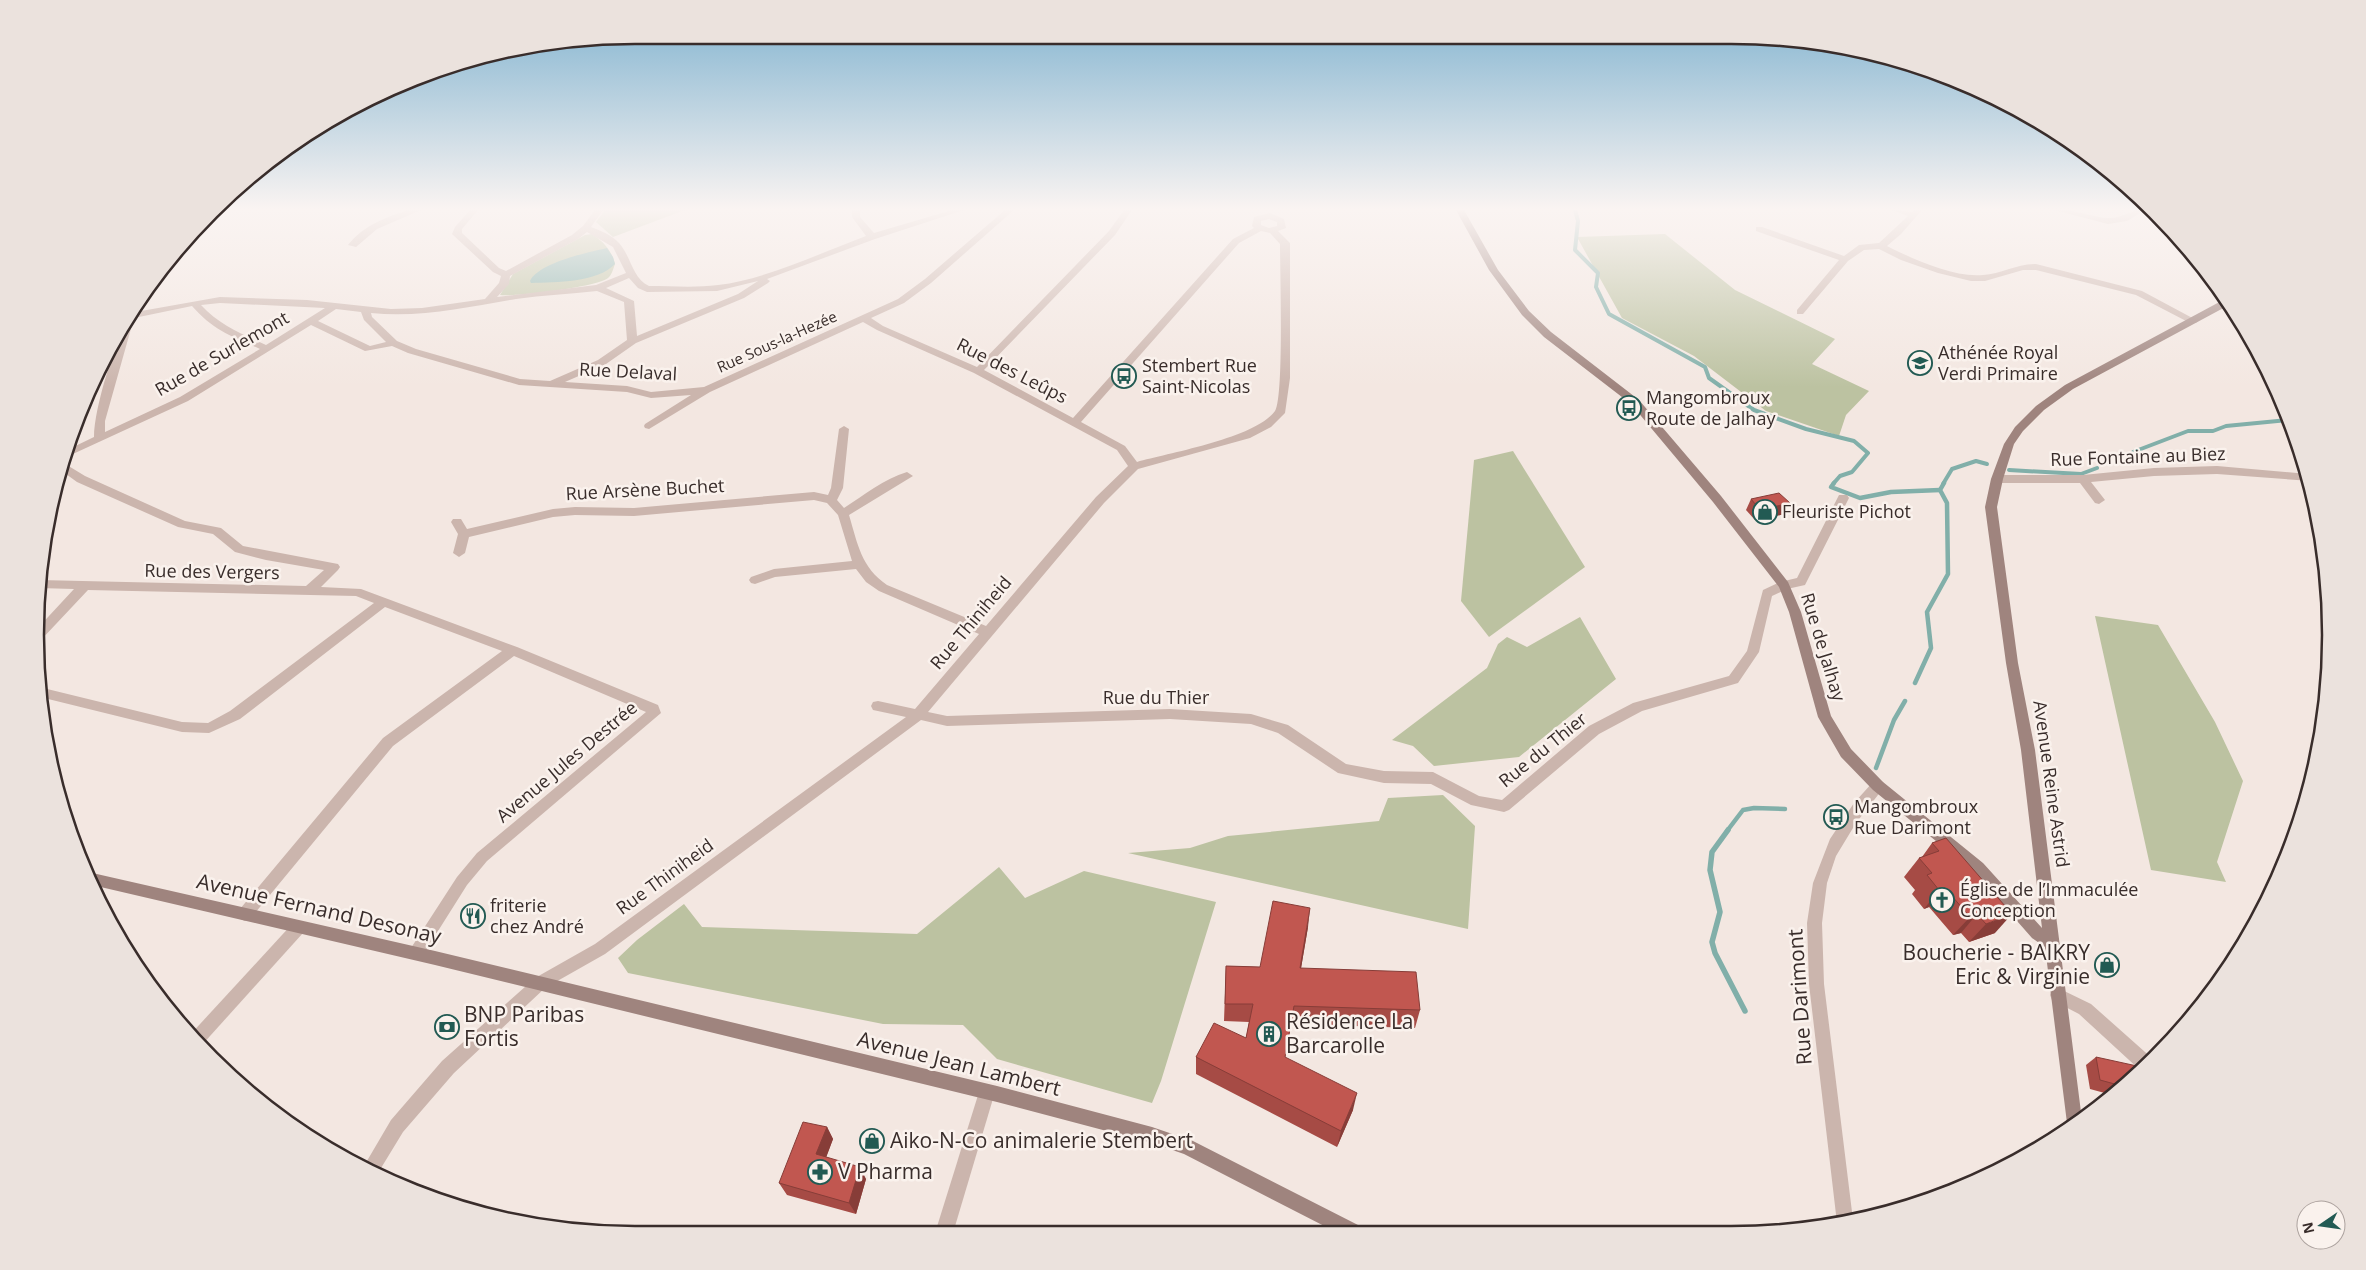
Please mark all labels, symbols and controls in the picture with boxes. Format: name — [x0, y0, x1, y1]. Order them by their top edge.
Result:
street label: Rue de Surlemont — [150, 305, 293, 401]
street label: Rue Sous-la-Hezée — [713, 306, 840, 377]
street label: Rue des Leûps — [953, 332, 1072, 408]
place label: Athénée Royal Verdi Primaire — [1938, 340, 2058, 385]
school or university icon: Athénée Royal Verdi Primaire — [1907, 350, 1933, 376]
place label: Stembert Rue Saint-Nicolas — [1142, 353, 1257, 398]
street label: Rue Delaval — [578, 356, 678, 386]
bus stop icon: Stembert Rue Saint-Nicolas — [1111, 363, 1137, 389]
place label: Mangombroux Route de Jalhay — [1646, 385, 1776, 430]
bus stop icon: Mangombroux Route de Jalhay — [1616, 395, 1642, 421]
street label: Rue Fontaine au Biez — [2050, 441, 2226, 471]
street label: Rue Arsène Buchet — [565, 473, 725, 505]
shop icon: Fleuriste Pichot — [1752, 499, 1778, 525]
place label: Fleuriste Pichot — [1782, 499, 1911, 523]
street label: Rue des Vergers — [144, 558, 280, 584]
street label: Rue Thiniheid — [924, 571, 1016, 674]
street label: Rue de Jalhay — [1796, 590, 1852, 705]
street label: Rue du Thier — [1103, 685, 1210, 709]
street label: Avenue Jules Destrée — [491, 695, 642, 827]
street label: Avenue Reine Astrid — [2028, 699, 2076, 869]
street label: Rue du Thier — [1493, 706, 1592, 792]
place label: Mangombroux Rue Darimont — [1854, 794, 1979, 839]
bus stop icon: Mangombroux Rue Darimont — [1823, 804, 1849, 830]
street label: Rue Thiniheid — [611, 833, 718, 920]
street label: Avenue Fernand Desonay — [194, 866, 445, 950]
place label: Église de l’Immaculée Conception — [1960, 877, 2138, 922]
church icon: Église de l’Immaculée Conception — [1929, 887, 1955, 913]
place label: friterie chez André — [490, 893, 584, 938]
restaurant icon: friterie chez André — [460, 903, 486, 929]
street label: Rue Darimont — [1780, 928, 1818, 1066]
place label: Boucherie - BAIKRY Eric & Virginie — [1903, 938, 2090, 990]
shop icon: Boucherie - BAIKRY Eric & Virginie — [2094, 952, 2120, 978]
place label: BNP Paribas Fortis — [464, 1000, 584, 1052]
place label: Résidence La Barcarolle — [1286, 1007, 1414, 1059]
bank icon: BNP Paribas Fortis — [434, 1014, 460, 1040]
building icon: Résidence La Barcarolle — [1256, 1021, 1282, 1047]
street label: Avenue Jean Lambert — [855, 1024, 1064, 1102]
place label: Aiko-N-Co animalerie Stembert — [890, 1126, 1193, 1154]
shop icon: Aiko-N-Co animalerie Stembert — [859, 1128, 885, 1154]
place label: V Pharma — [838, 1157, 933, 1185]
pharmacy icon: V Pharma — [807, 1159, 833, 1185]
north arrow — [2296, 1200, 2346, 1250]
text: N — [2297, 1220, 2318, 1236]

